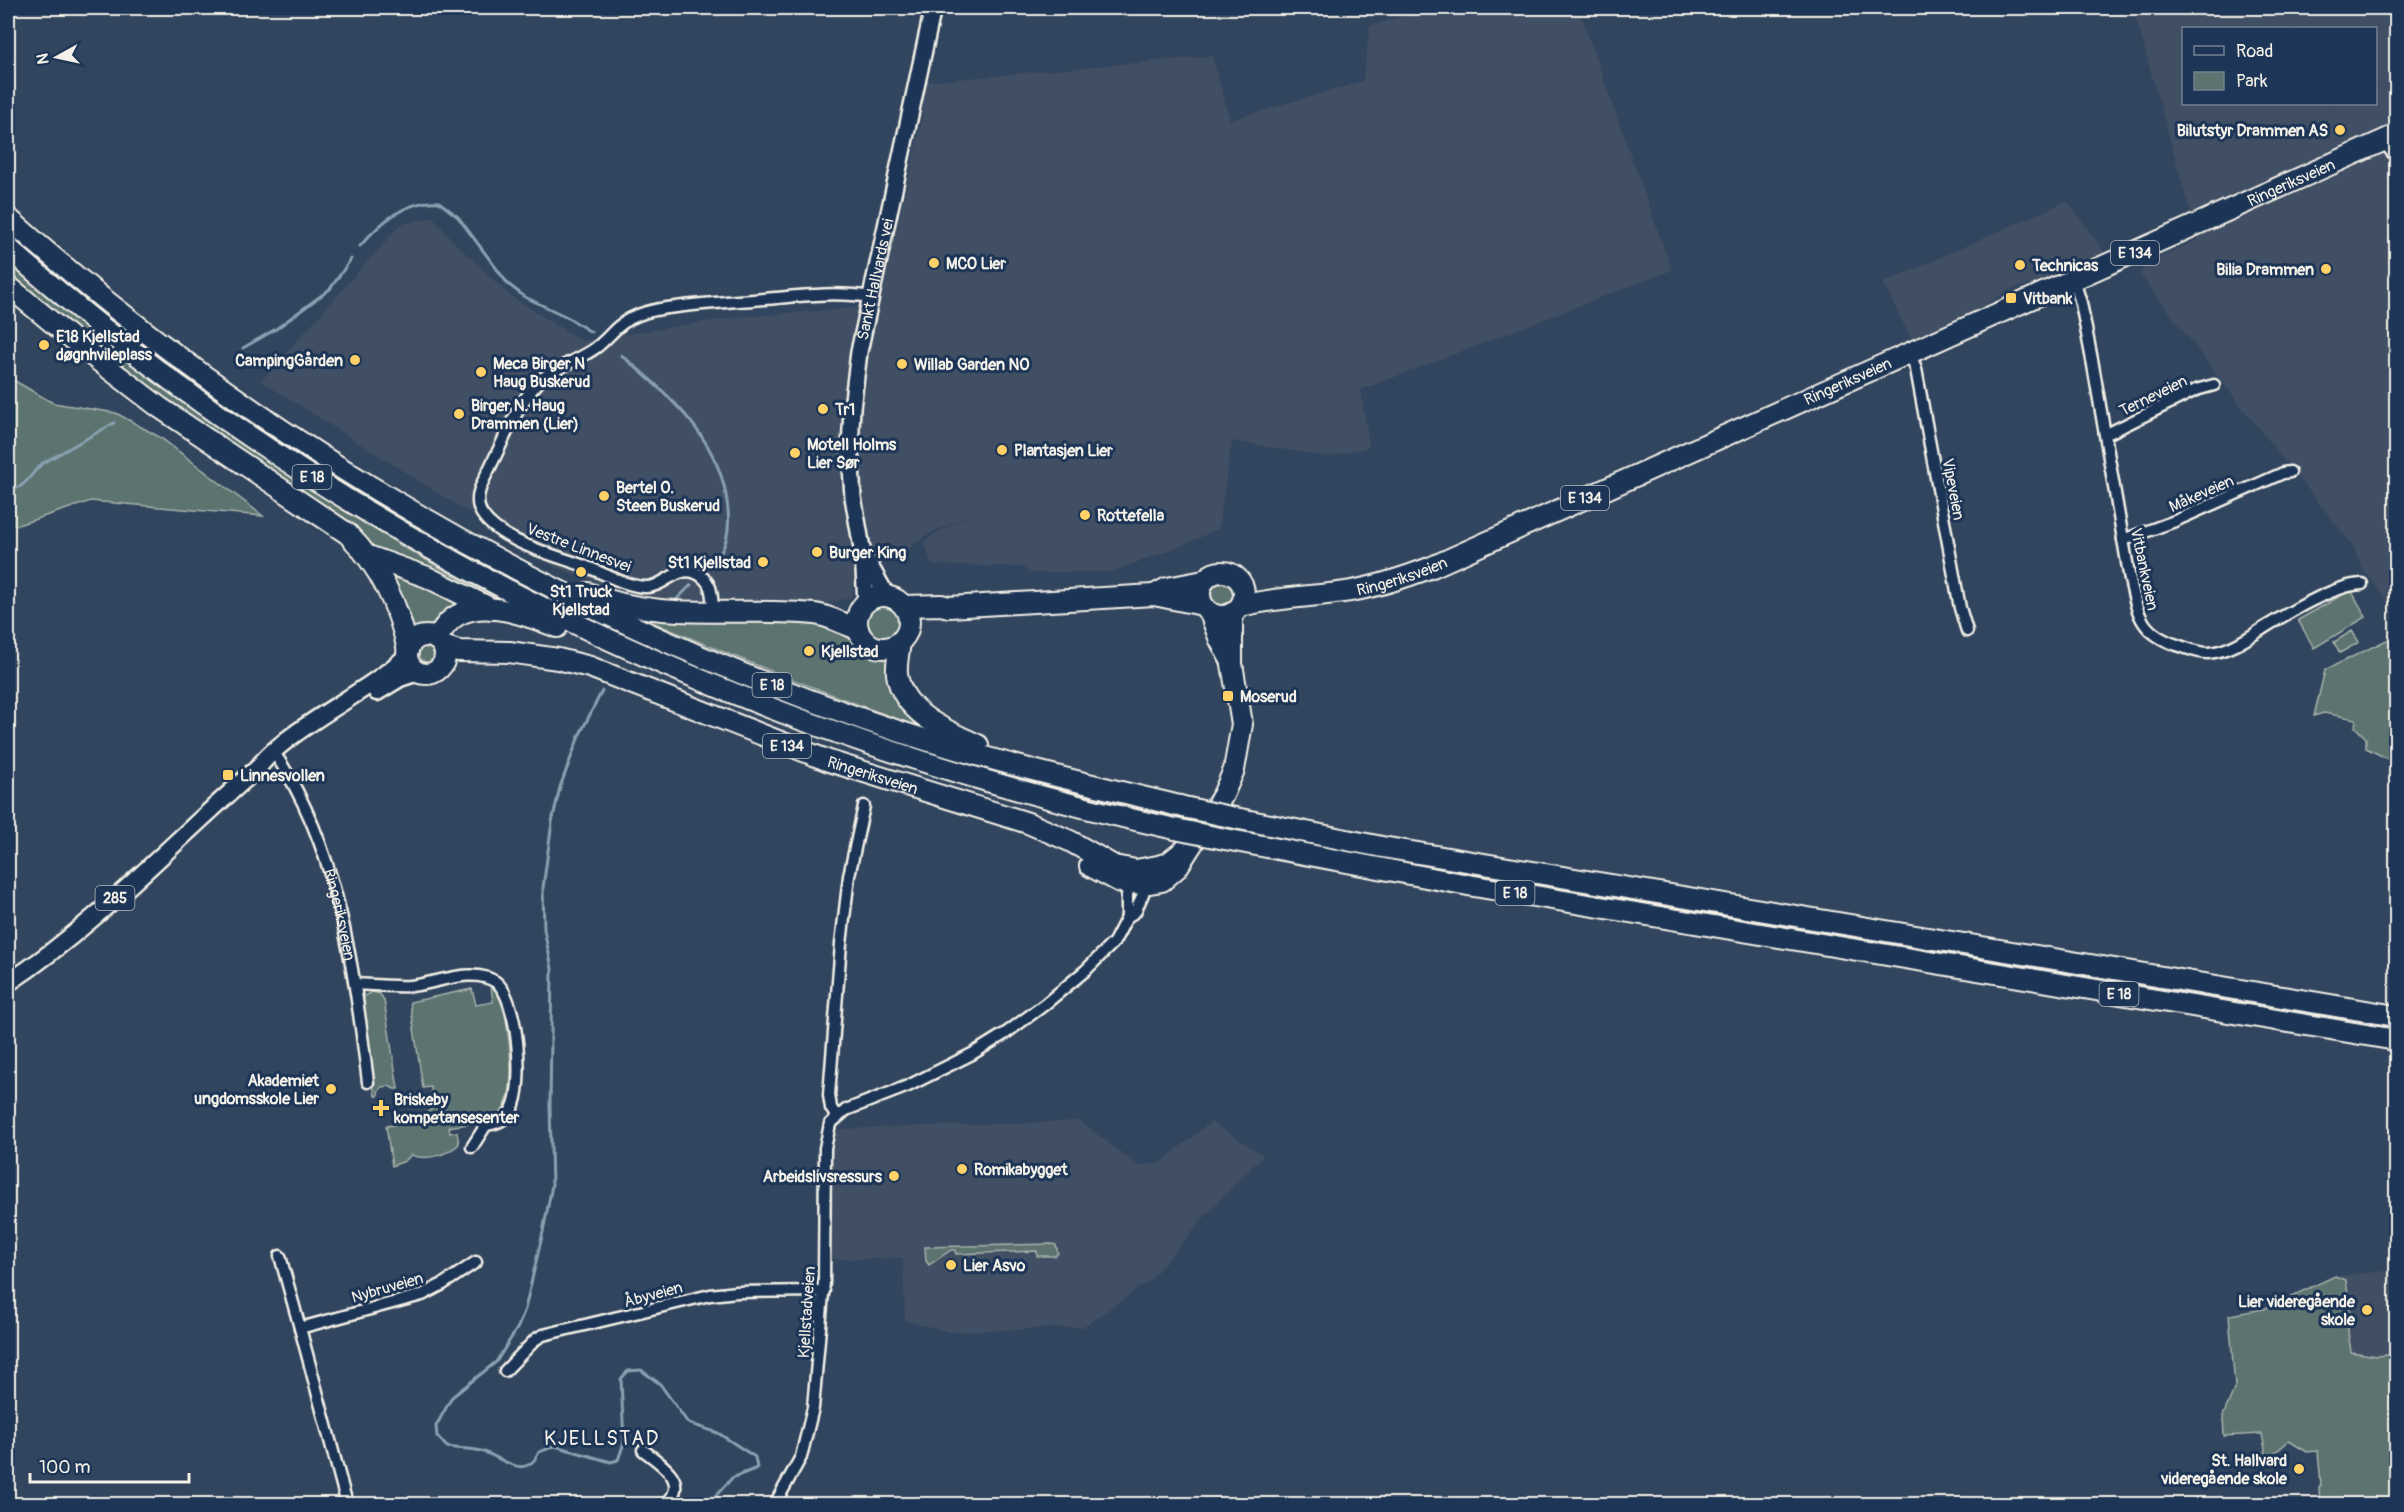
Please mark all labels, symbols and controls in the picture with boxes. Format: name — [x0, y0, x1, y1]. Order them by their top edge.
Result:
north arrow — [27, 27, 87, 87]
legend — [2182, 27, 2377, 105]
text: Road — [2236, 40, 2273, 63]
text: N — [32, 52, 54, 66]
text: Park — [2236, 70, 2268, 93]
place label: Bilutstyr Drammen AS — [2177, 121, 2328, 141]
marker: Bilutstyr Drammen AS — [2333, 123, 2347, 137]
street label: Ringeriksveien — [2244, 155, 2338, 211]
street label: Sankt Hallvards vei — [853, 217, 898, 342]
road number: E 134 — [2111, 241, 2159, 265]
place label: MCO Lier — [946, 254, 1006, 274]
marker: MCO Lier — [927, 256, 941, 270]
place label: Technicas — [2031, 256, 2099, 276]
marker: Technicas — [2013, 258, 2027, 272]
place label: Bilia Drammen — [2216, 260, 2314, 280]
marker: Bilia Drammen — [2319, 262, 2333, 276]
place label: Vitbank — [2023, 289, 2073, 309]
marker: Vitbank — [2004, 291, 2018, 305]
place label: E18 Kjellstad døgnhvileplass — [56, 327, 153, 365]
marker: E18 Kjellstad døgnhvileplass — [37, 338, 51, 352]
place label: CampingGården — [235, 351, 343, 371]
marker: CampingGården — [348, 353, 362, 367]
street label: Ringeriksveien — [1801, 353, 1895, 410]
place label: Meca Birger N Haug Buskerud — [493, 354, 590, 392]
place label: Willab Garden NO — [914, 355, 1029, 375]
marker: Willab Garden NO — [895, 357, 909, 371]
marker: Meca Birger N Haug Buskerud — [474, 365, 488, 379]
street label: Terneveien — [2116, 371, 2191, 421]
place label: Birger N. Haug Drammen (Lier) — [471, 396, 579, 434]
place label: Tr1 — [834, 400, 855, 420]
marker: Tr1 — [816, 402, 830, 416]
marker: Birger N. Haug Drammen (Lier) — [452, 407, 466, 421]
place label: Motell Holms Lier Sør — [807, 435, 897, 473]
place label: Plantasjen Lier — [1014, 441, 1113, 461]
marker: Plantasjen Lier — [995, 443, 1009, 457]
marker: Motell Holms Lier Sør — [788, 446, 802, 460]
street label: Vipeveien — [1937, 457, 1969, 522]
road number: E 18 — [292, 465, 332, 489]
street label: Måkeveien — [2166, 471, 2237, 517]
place label: Bertel O. Steen Buskerud — [616, 478, 720, 516]
road number: E 134 — [1561, 486, 1609, 510]
marker: Bertel O. Steen Buskerud — [597, 489, 611, 503]
place label: Rottefella — [1097, 506, 1165, 526]
marker: Rottefella — [1078, 508, 1092, 522]
street label: Vestre Linnesvei — [523, 519, 634, 577]
street label: Vitbankveien — [2126, 526, 2163, 612]
place label: Burger King — [829, 543, 906, 563]
marker: Burger King — [810, 545, 824, 559]
place label: St1 Kjellstad — [668, 553, 751, 573]
street label: Ringeriksveien — [1355, 553, 1450, 601]
marker: St1 Kjellstad — [756, 555, 770, 569]
marker: St1 Truck Kjellstad — [574, 565, 588, 579]
place label: St1 Truck Kjellstad — [550, 582, 613, 620]
place label: Kjellstad — [821, 642, 879, 662]
marker: Kjellstad — [802, 644, 816, 658]
road number: E 18 — [752, 673, 792, 697]
place label: Moserud — [1240, 687, 1297, 707]
marker: Moserud — [1221, 689, 1235, 703]
road number: E 134 — [763, 734, 811, 758]
street label: Ringeriksveien — [825, 752, 920, 799]
place label: Linnesvollen — [240, 766, 325, 786]
marker: Linnesvollen — [221, 768, 235, 782]
street label: Ringeriksveien — [318, 866, 359, 962]
road number: E 18 — [1496, 881, 1534, 905]
road number: 285 — [96, 886, 134, 910]
road number: E 18 — [2100, 982, 2138, 1006]
place label: Akademiet ungdomsskole Lier — [194, 1071, 320, 1109]
marker: Akademiet ungdomsskole Lier — [324, 1082, 338, 1096]
place label: Briskeby kompetansesenter — [393, 1090, 520, 1128]
marker: Briskeby kompetansesenter — [372, 1099, 390, 1117]
place label: Romikabygget — [974, 1160, 1068, 1180]
marker: Romikabygget — [955, 1162, 969, 1176]
place label: Arbeidslivsressurs — [763, 1167, 883, 1187]
marker: Arbeidslivsressurs — [887, 1169, 901, 1183]
place label: Lier Asvo — [963, 1256, 1026, 1276]
marker: Lier Asvo — [944, 1258, 958, 1272]
street label: Kjellstadveien — [794, 1265, 820, 1359]
street label: Nybruveien — [349, 1268, 426, 1308]
street label: Åbyveien — [621, 1277, 685, 1312]
place label: Lier videregående skole — [2238, 1292, 2356, 1330]
marker: Lier videregående skole — [2360, 1303, 2374, 1317]
district label: KJELLSTAD — [544, 1426, 660, 1451]
scale bar — [30, 1446, 189, 1484]
place label: St. Hallvard videregående skole — [2160, 1451, 2288, 1489]
text: 100 m — [39, 1456, 91, 1479]
marker: St. Hallvard videregående skole — [2292, 1462, 2306, 1476]

